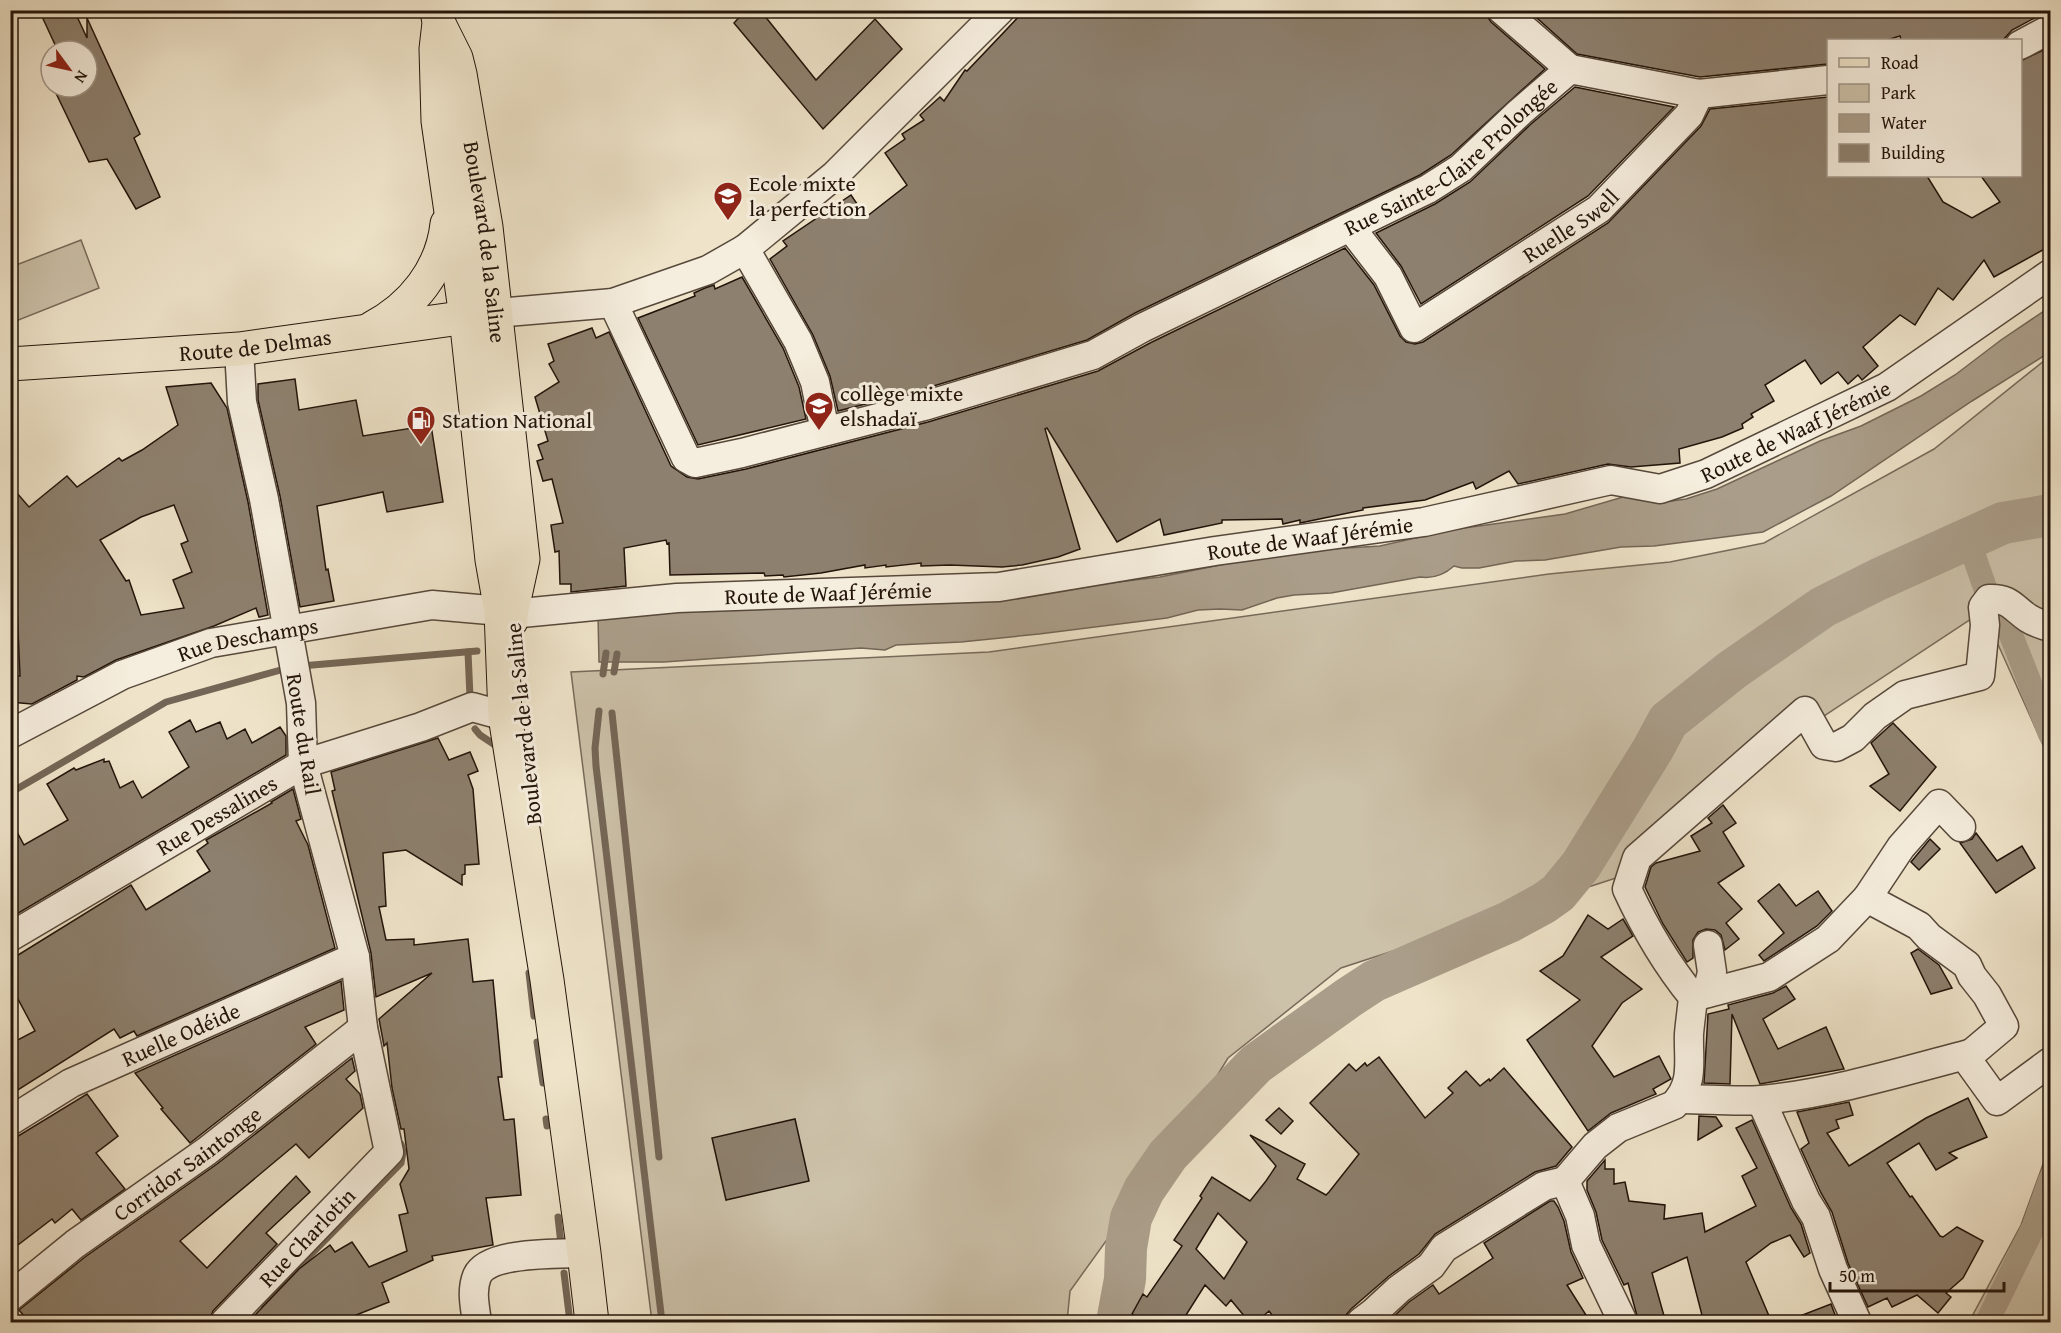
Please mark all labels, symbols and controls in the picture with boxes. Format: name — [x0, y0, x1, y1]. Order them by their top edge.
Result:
north arrow — [39, 39, 99, 99]
legend — [1827, 39, 2022, 177]
text: Road — [1881, 49, 1919, 76]
text: N — [68, 66, 95, 88]
street label: Rue Sainte-Claire Prolongée — [1339, 71, 1564, 243]
text: Park — [1881, 79, 1917, 106]
text: Water — [1881, 109, 1927, 136]
street label: Boulevard de la Saline — [456, 139, 515, 344]
text: Building — [1881, 139, 1945, 166]
place label: Ecole mixte la perfection — [749, 167, 867, 224]
school or university icon: Ecole mixte la perfection — [712, 180, 744, 222]
street label: Ruelle Swell — [1516, 181, 1626, 270]
street label: Route de Delmas — [178, 320, 333, 369]
street label: Route de Waaf Jérémie — [1695, 372, 1896, 490]
place label: collège mixte elshadaï — [840, 377, 963, 434]
school or university icon: collège mixte elshadaï — [803, 390, 835, 432]
fuel station icon: Station National — [405, 404, 437, 446]
place label: Station National — [442, 404, 592, 436]
street label: Route de Waaf Jérémie — [1205, 508, 1415, 568]
street label: Route de Waaf Jérémie — [724, 573, 932, 612]
street label: Rue Deschamps — [173, 609, 320, 670]
street label: Boulevard de la Saline — [496, 621, 550, 827]
street label: Route du Rail — [279, 671, 329, 797]
street label: Rue Dessalines — [150, 767, 283, 863]
street label: Ruelle Odéide — [117, 994, 245, 1074]
street label: Corridor Saintonge — [106, 1098, 268, 1228]
street label: Rue Charlotin — [251, 1180, 363, 1294]
scale bar — [1830, 1255, 2004, 1293]
text: 50 m — [1839, 1262, 1875, 1289]

